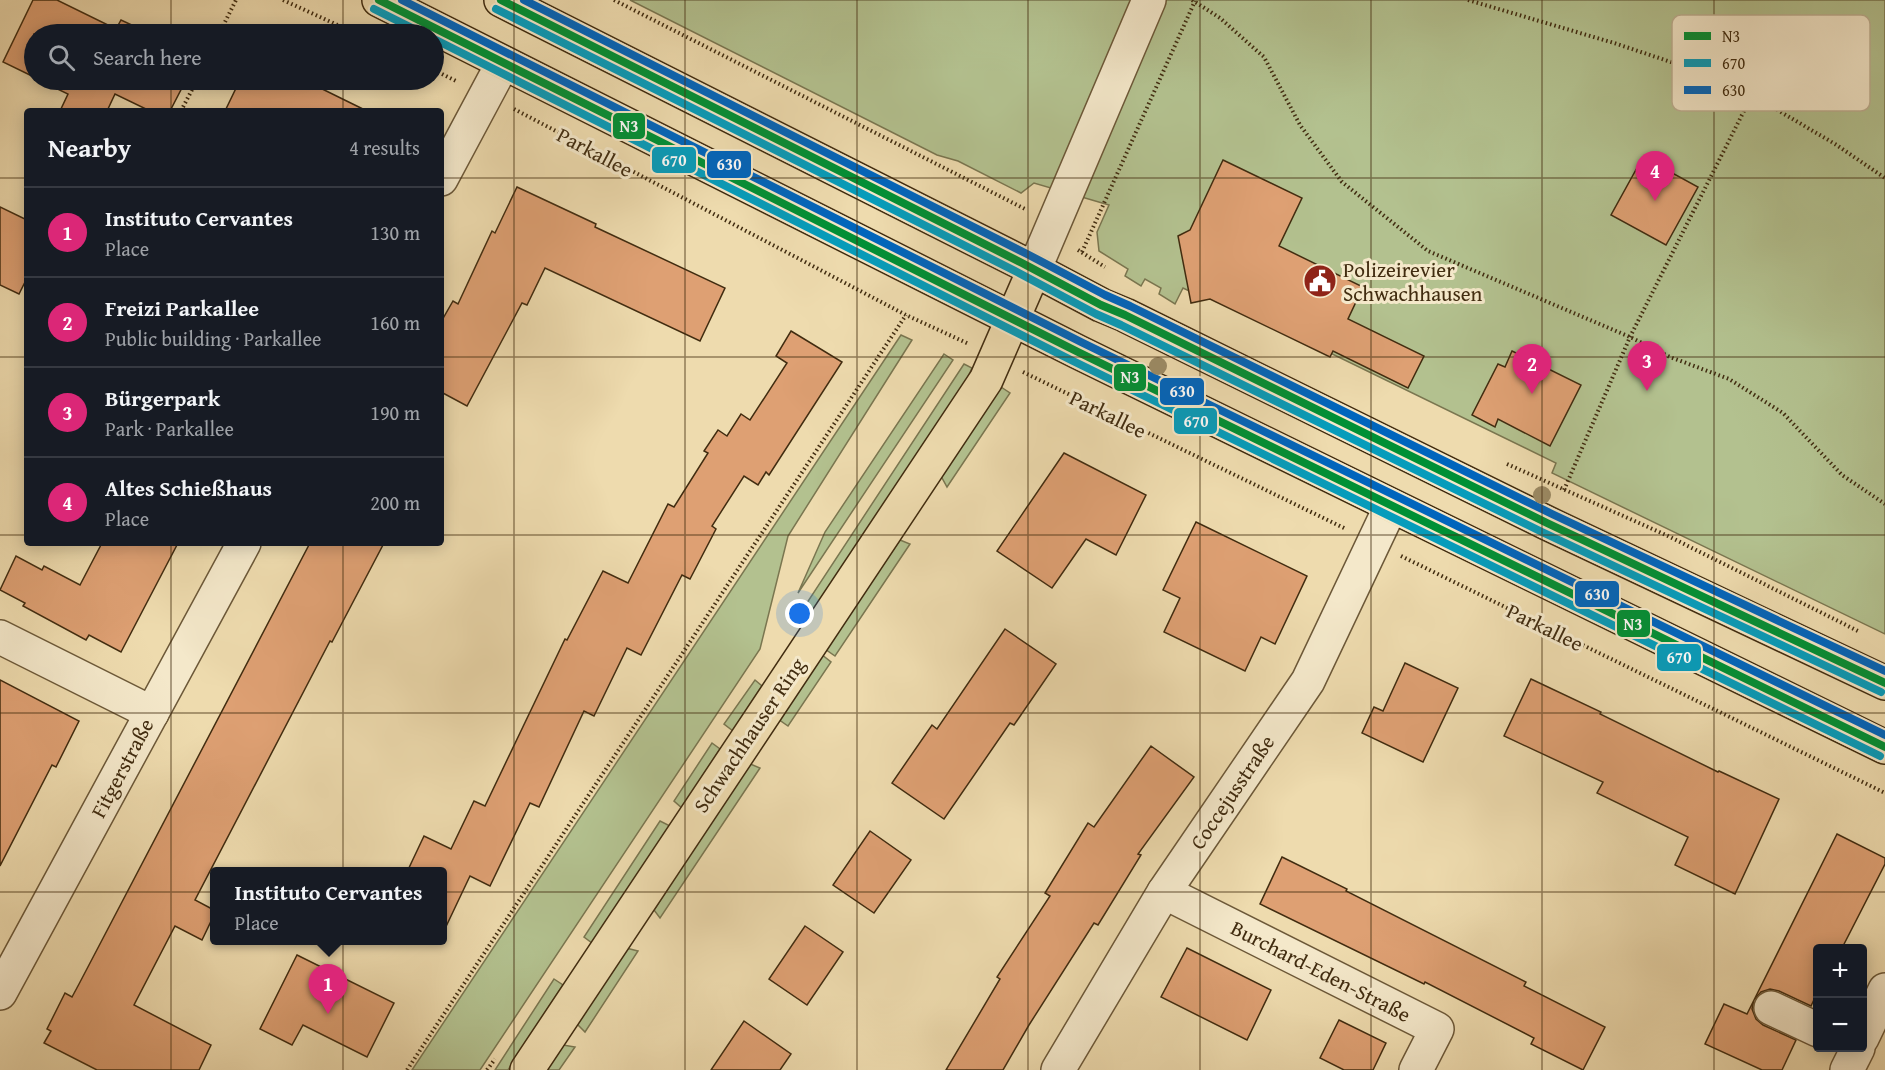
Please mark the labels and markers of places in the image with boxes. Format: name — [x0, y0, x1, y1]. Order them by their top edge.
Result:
pin: 4 — [1636, 152, 1674, 201]
place label: Polizeirevier Schwachhausen — [1343, 254, 1483, 309]
public building icon: Polizeirevier Schwachhausen — [1302, 263, 1338, 299]
pin: 3 — [1628, 342, 1666, 391]
pin: 2 — [1512, 344, 1552, 394]
pin: 1 — [308, 964, 348, 1014]

